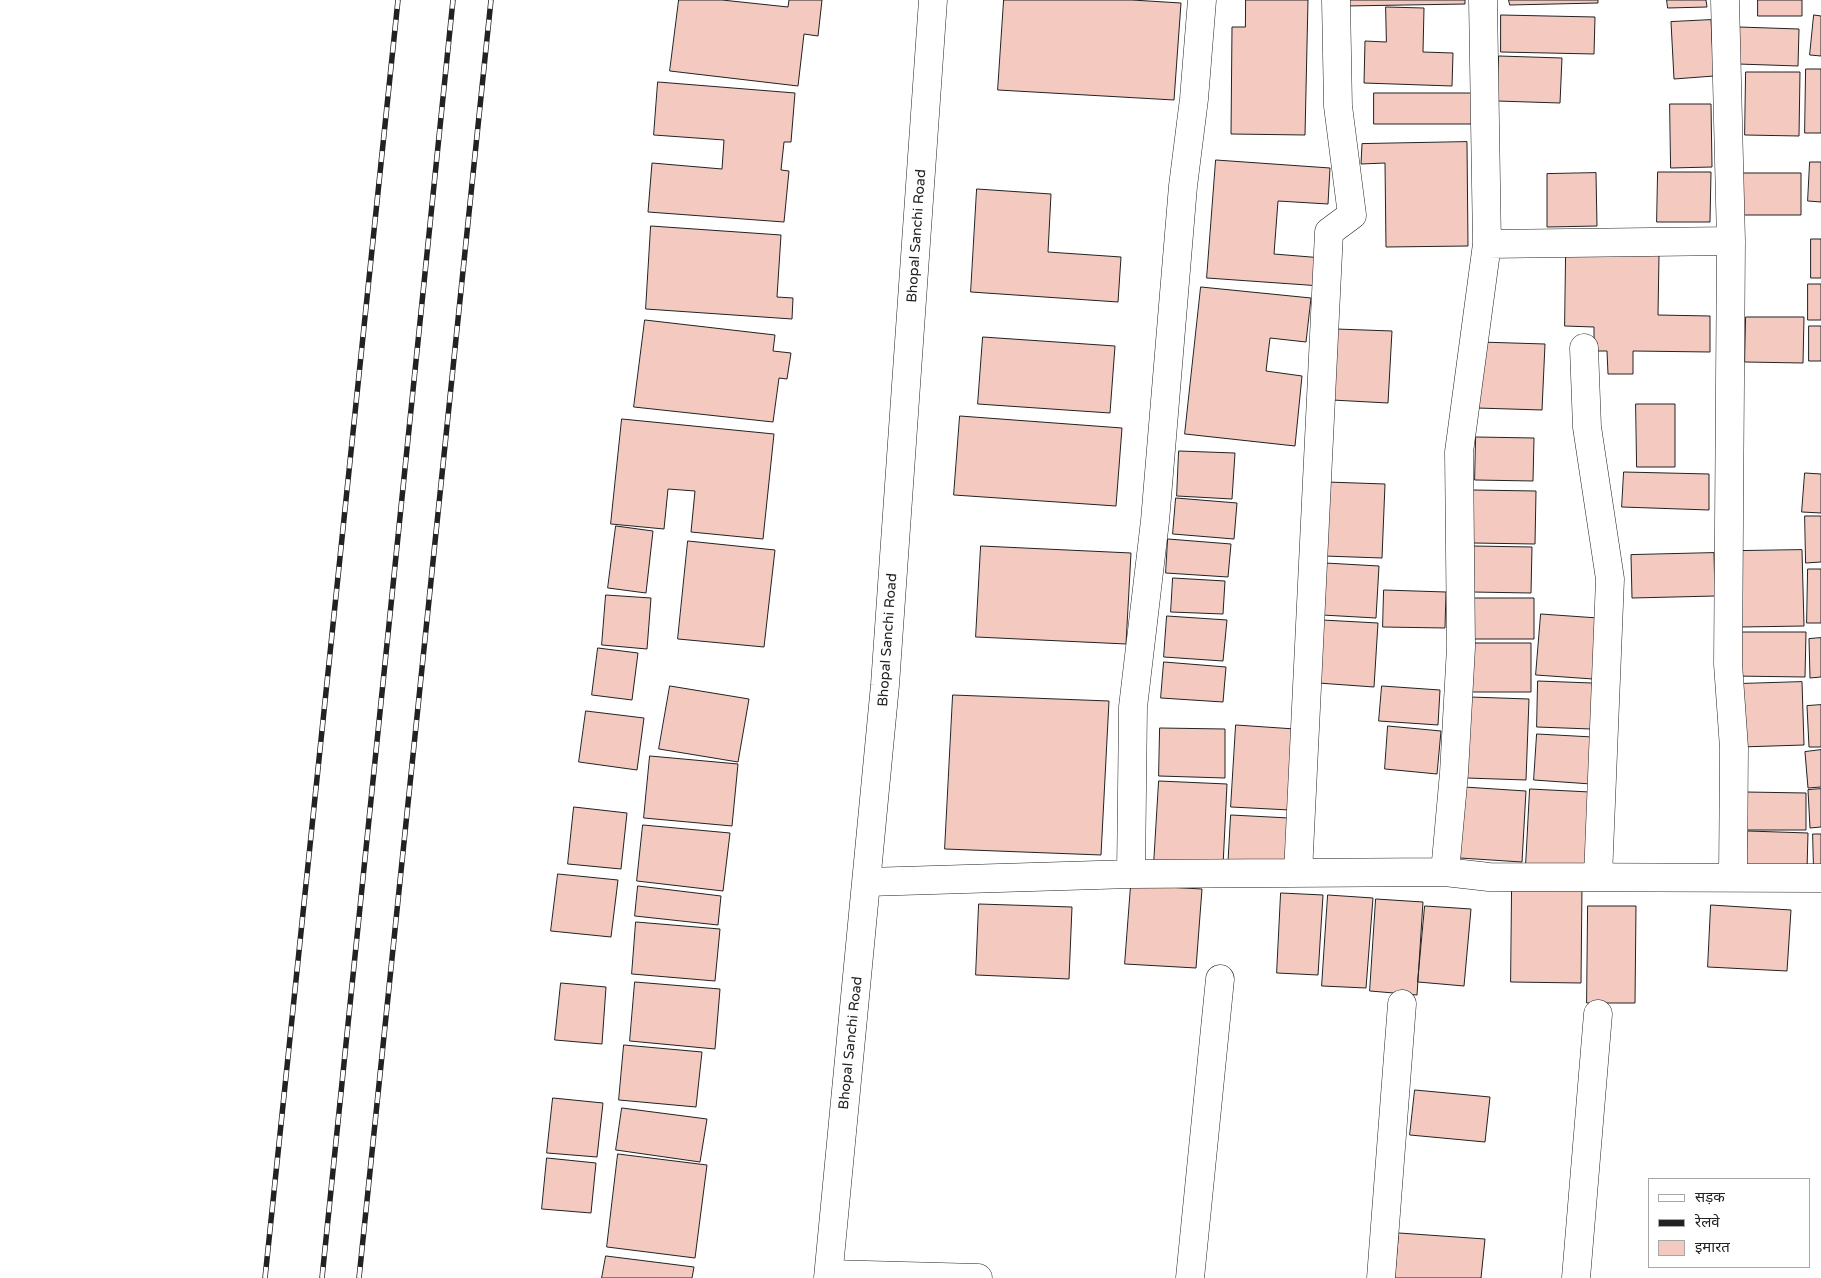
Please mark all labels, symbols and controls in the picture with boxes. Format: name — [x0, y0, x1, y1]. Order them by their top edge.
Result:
street label: Bhopal Sanchi Road — [904, 169, 930, 303]
street label: Bhopal Sanchi Road — [875, 573, 901, 707]
street label: Bhopal Sanchi Road — [836, 976, 866, 1110]
legend — [1648, 1178, 1811, 1268]
text: सड़क — [1695, 1188, 1725, 1206]
text: रेलवे — [1695, 1213, 1720, 1231]
text: इमारत — [1695, 1238, 1730, 1256]

